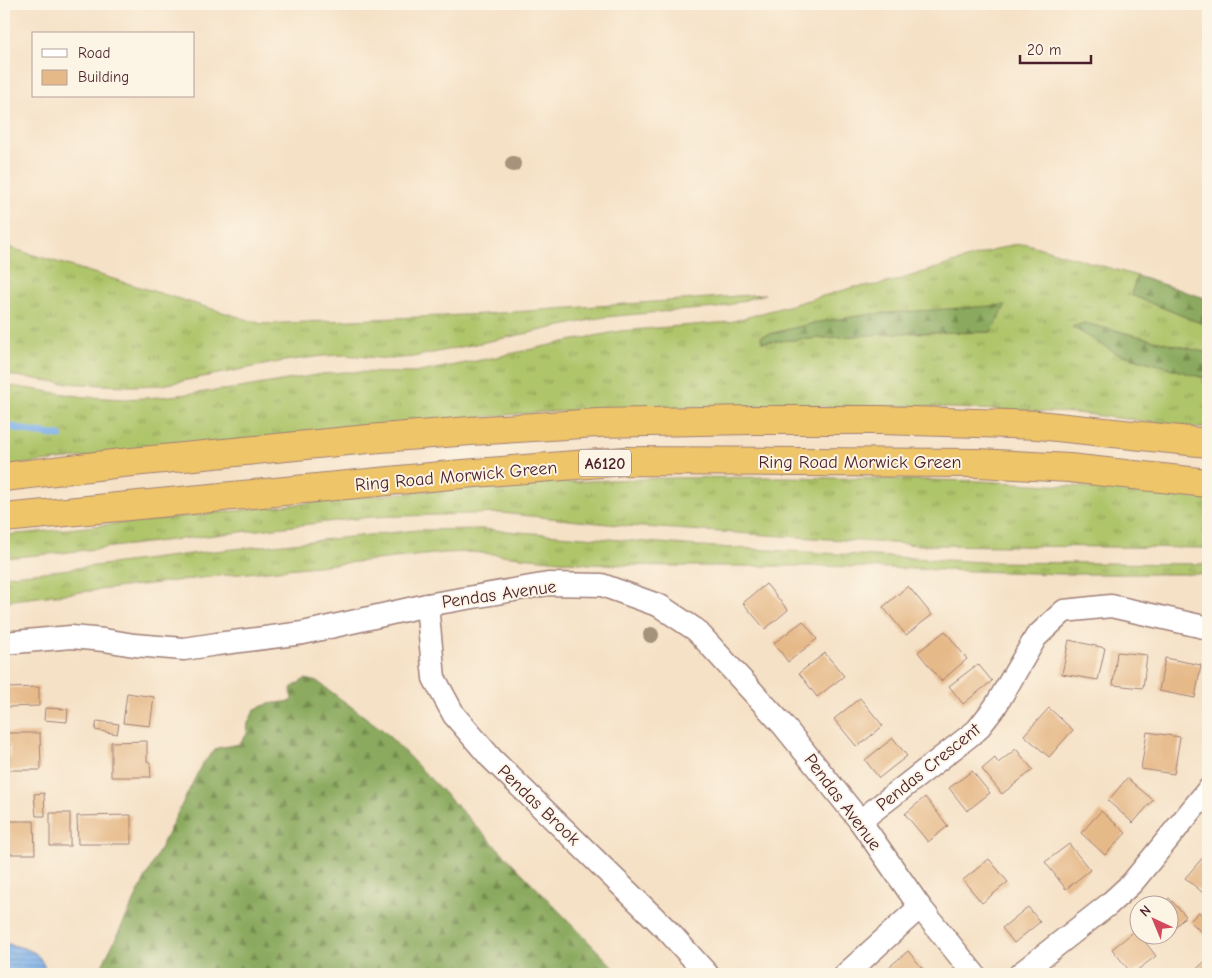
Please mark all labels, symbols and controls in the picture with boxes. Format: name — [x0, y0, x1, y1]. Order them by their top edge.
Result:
legend — [32, 32, 195, 98]
scale bar — [1020, 32, 1091, 64]
text: 20 m — [1027, 41, 1061, 59]
text: Road — [78, 44, 110, 62]
text: Building — [78, 68, 129, 86]
road number: A6120 — [579, 449, 631, 476]
street label: Ring Road Morwick Green — [759, 452, 961, 473]
street label: Ring Road Morwick Green — [354, 457, 558, 496]
street label: Pendas Avenue — [440, 576, 558, 613]
street label: Pendas Crescent — [872, 719, 985, 816]
street label: Pendas Avenue — [799, 750, 886, 855]
street label: Pendas Brook — [493, 761, 584, 850]
north arrow — [1130, 896, 1180, 946]
text: N — [1136, 902, 1155, 920]

